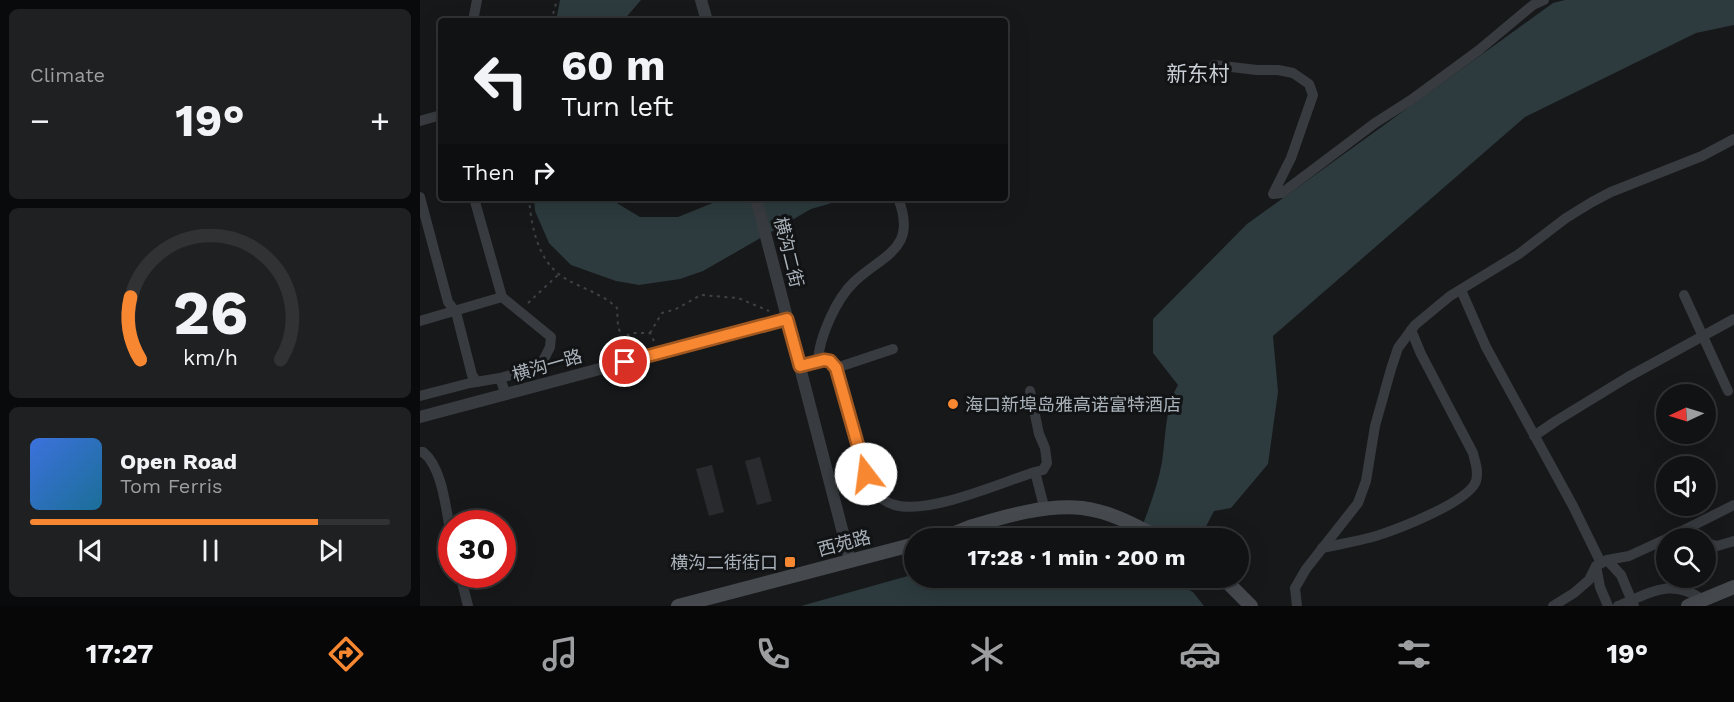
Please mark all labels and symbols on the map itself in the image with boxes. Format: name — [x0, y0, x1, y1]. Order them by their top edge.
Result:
district label: 新东村 — [1167, 61, 1230, 86]
street label: 横沟二街 — [770, 215, 808, 289]
pin — [599, 336, 650, 387]
street label: 横沟一路 — [510, 345, 584, 385]
north arrow — [1656, 384, 1716, 444]
place label: 海口新埠岛雅高诺富特酒店 — [965, 394, 1181, 415]
marker: 海口新埠岛雅高诺富特酒店 — [946, 397, 960, 411]
position arrow — [834, 442, 898, 506]
speed limit sign: 30 — [438, 510, 516, 588]
street label: 西苑路 — [815, 526, 873, 560]
place label: 横沟二街街口 — [670, 552, 778, 573]
marker: 横沟二街街口 — [783, 555, 797, 569]

